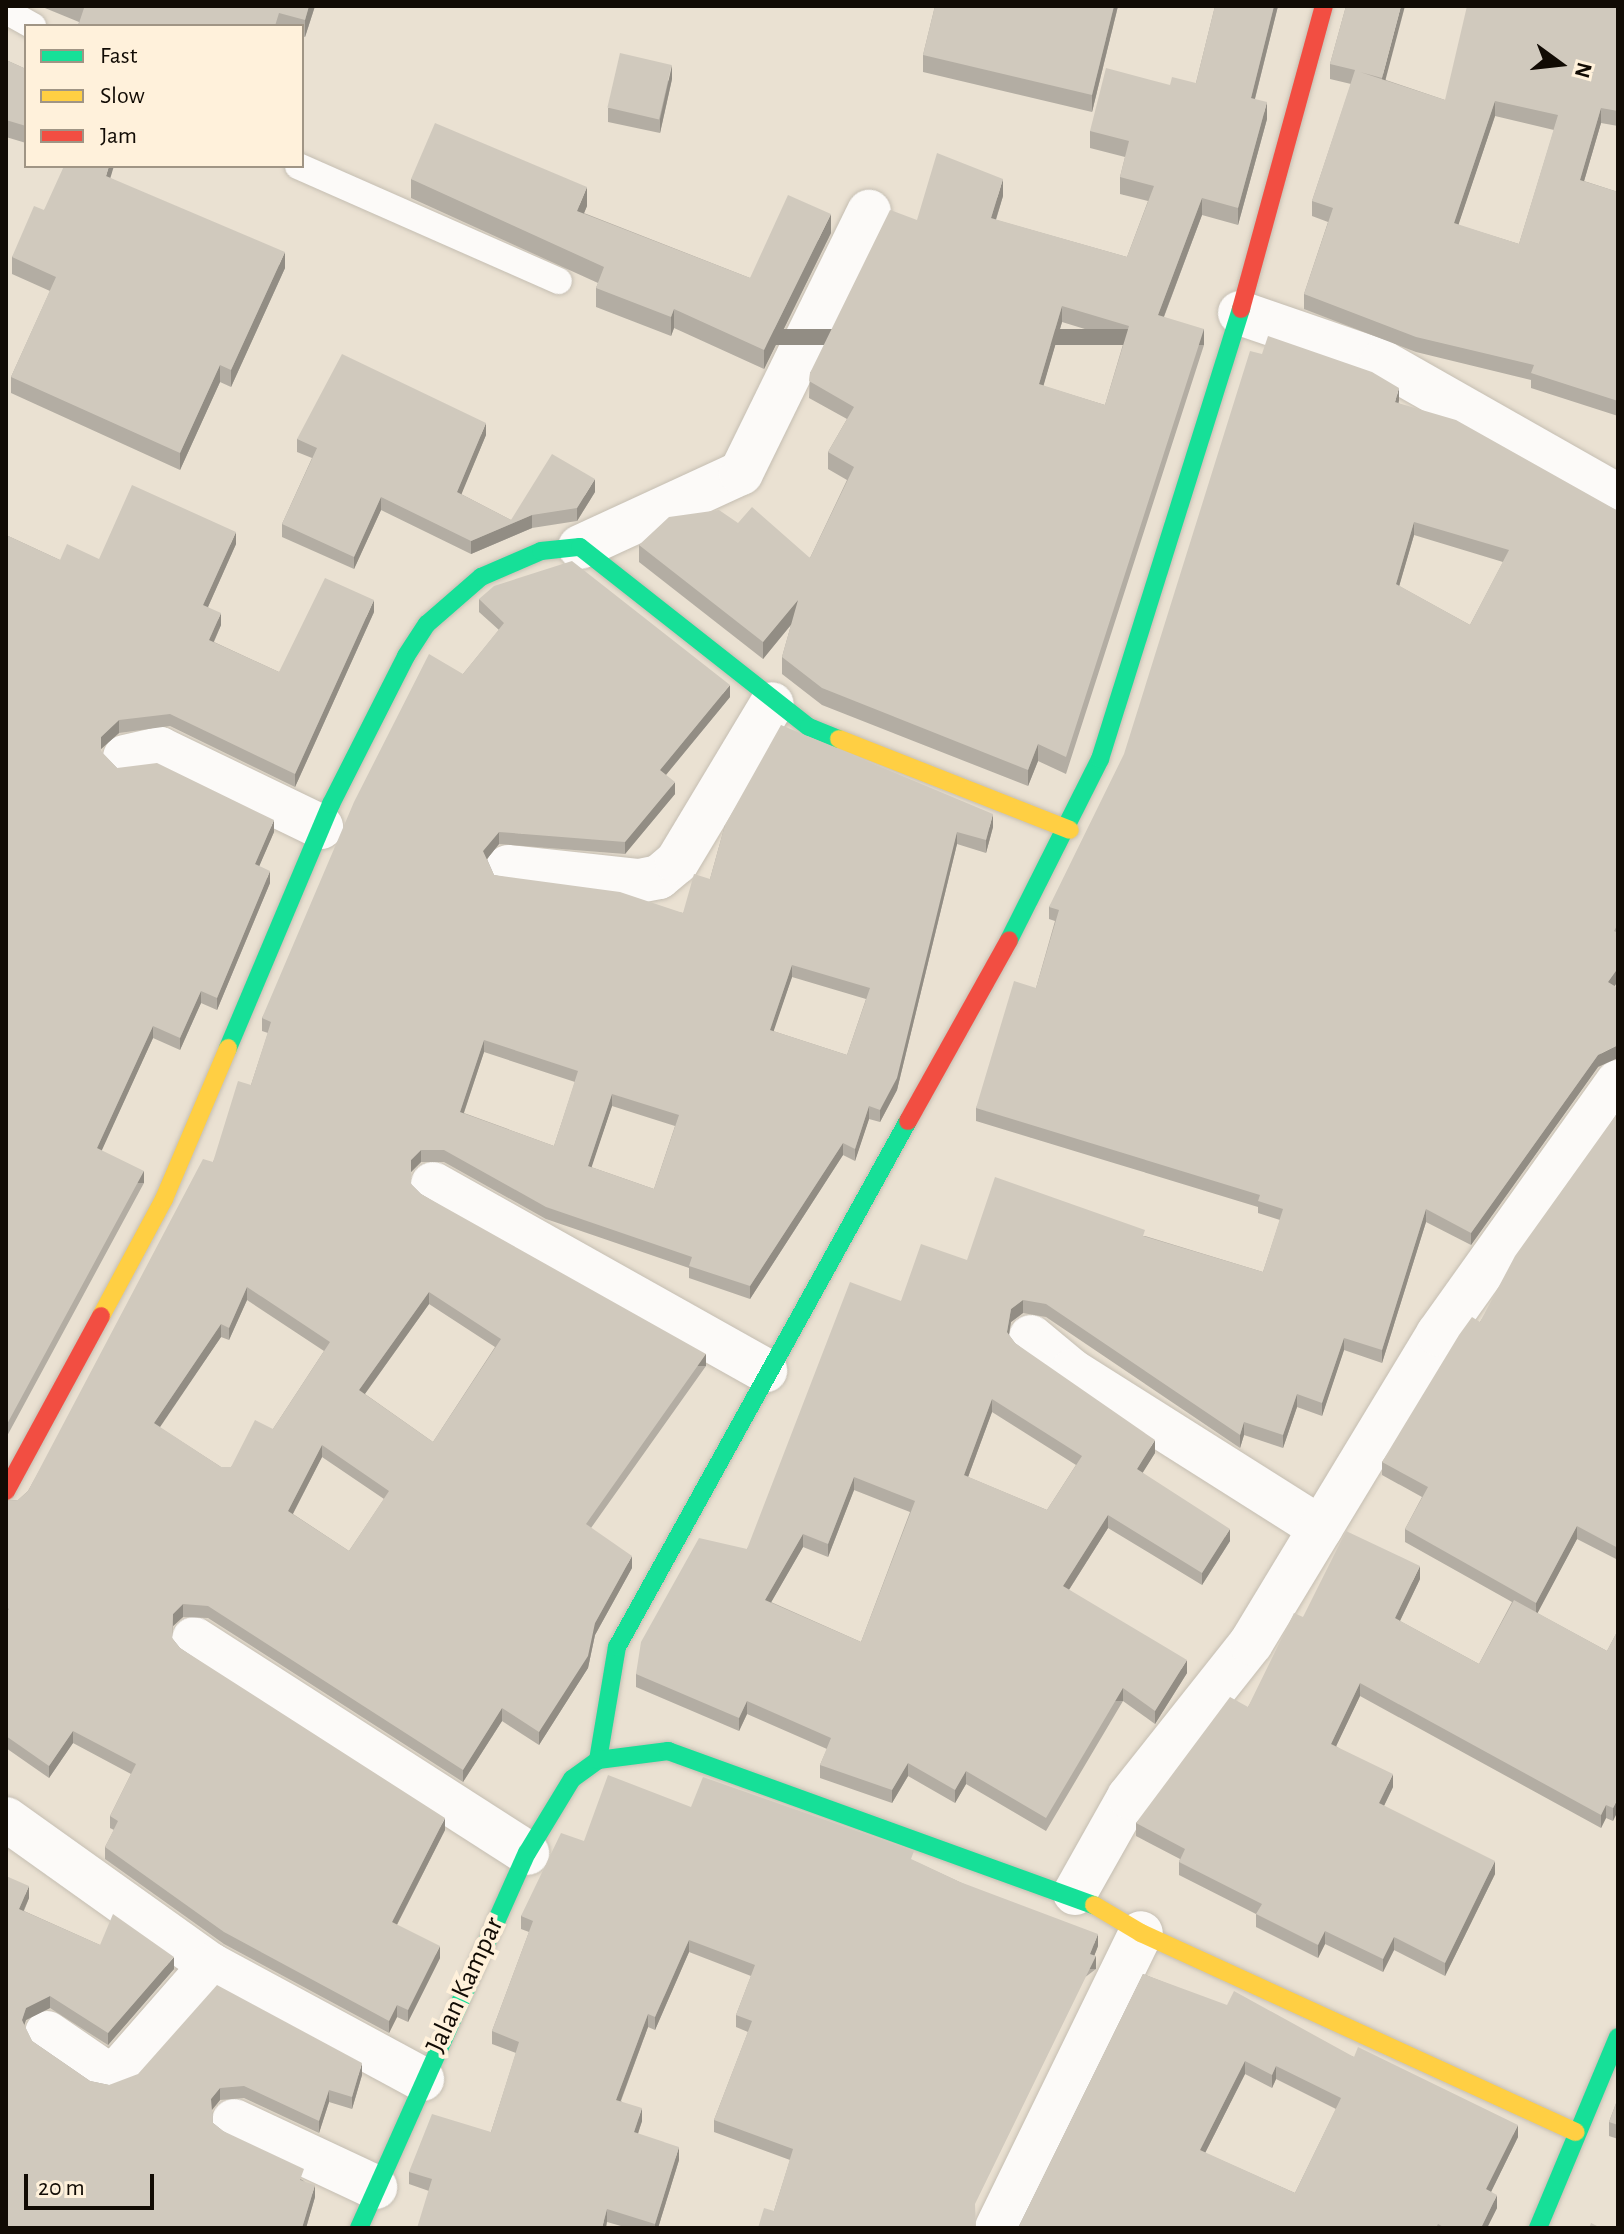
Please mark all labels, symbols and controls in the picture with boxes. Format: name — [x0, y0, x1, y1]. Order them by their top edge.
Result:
legend — [24, 24, 304, 168]
north arrow — [1520, 24, 1600, 104]
text: Fast — [100, 44, 137, 68]
text: N — [1571, 60, 1596, 80]
text: Slow — [100, 84, 145, 108]
text: Jam — [100, 124, 137, 148]
street label: Jalan Kampar — [419, 1912, 511, 2058]
scale bar — [28, 2158, 158, 2208]
text: 20 m — [38, 2176, 85, 2200]

